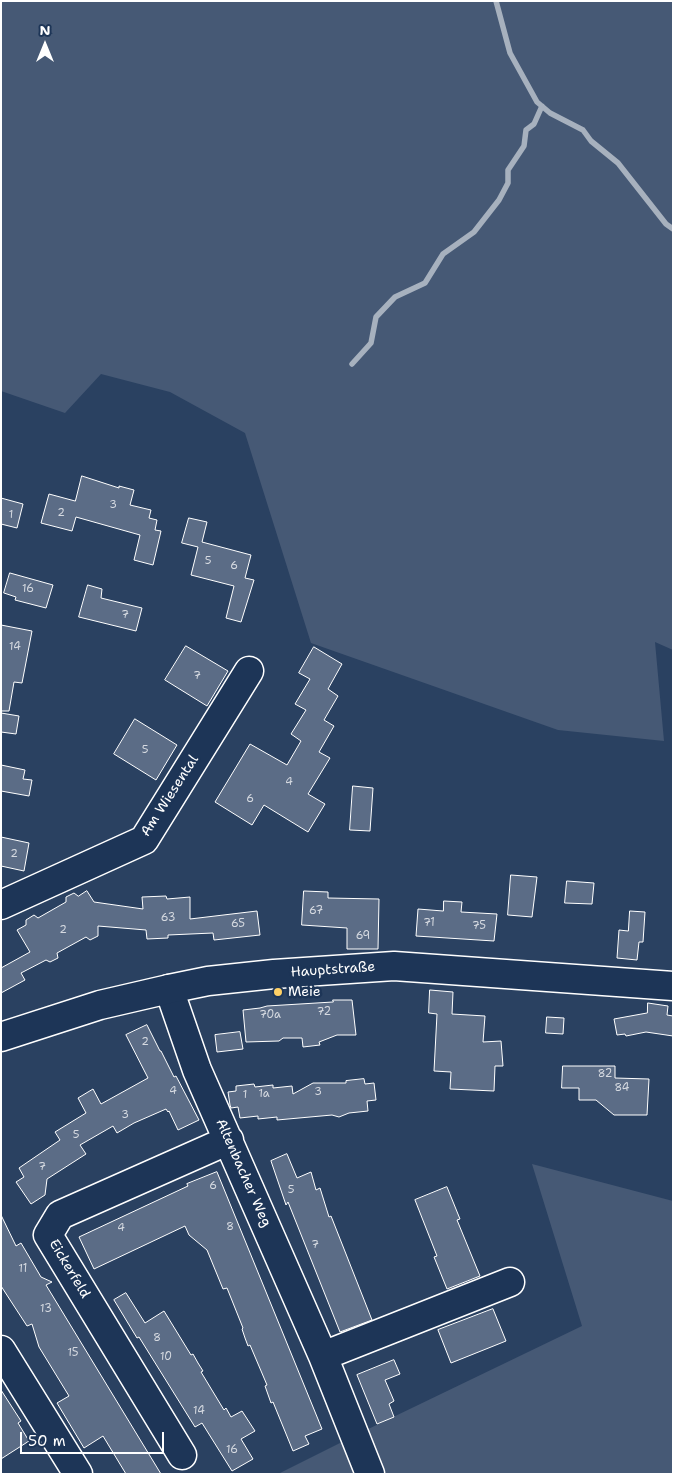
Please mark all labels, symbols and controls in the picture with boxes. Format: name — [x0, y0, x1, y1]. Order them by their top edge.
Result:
north arrow — [20, 20, 70, 70]
text: N — [39, 21, 51, 39]
house number: 3 — [109, 498, 117, 512]
house number: 2 — [57, 506, 65, 520]
house number: 1 — [9, 508, 13, 522]
house number: 5 — [205, 554, 211, 568]
house number: 6 — [230, 559, 238, 573]
house number: 16 — [22, 582, 34, 596]
house number: 7 — [121, 608, 129, 622]
house number: 14 — [9, 640, 21, 654]
house number: 7 — [193, 669, 201, 683]
house number: 5 — [142, 743, 148, 757]
street label: Am Wiesental — [138, 752, 202, 840]
house number: 4 — [285, 775, 293, 789]
house number: 6 — [246, 792, 254, 806]
house number: 2 — [10, 847, 18, 861]
house number: 67 — [309, 904, 323, 918]
house number: 63 — [161, 911, 175, 925]
house number: 71 — [423, 916, 435, 930]
house number: 65 — [231, 917, 245, 931]
house number: 75 — [472, 919, 486, 933]
house number: 2 — [59, 923, 67, 937]
house number: 69 — [356, 929, 370, 943]
street label: Hauptstraße — [290, 959, 376, 981]
place label: Meie — [288, 984, 321, 1000]
marker: Meie — [272, 986, 284, 998]
house number: 72 — [317, 1005, 331, 1019]
house number: 70a — [259, 1008, 281, 1022]
house number: 2 — [141, 1035, 149, 1049]
house number: 82 — [598, 1067, 612, 1081]
house number: 84 — [615, 1081, 629, 1095]
house number: 4 — [169, 1084, 177, 1098]
house number: 3 — [314, 1085, 322, 1099]
house number: 1a — [258, 1087, 270, 1101]
house number: 1 — [243, 1088, 247, 1102]
house number: 3 — [121, 1108, 129, 1122]
street label: Altenbacher Weg — [212, 1116, 274, 1230]
house number: 5 — [73, 1128, 79, 1142]
house number: 7 — [38, 1160, 46, 1174]
house number: 6 — [209, 1179, 217, 1193]
house number: 5 — [288, 1183, 294, 1197]
house number: 8 — [226, 1220, 234, 1234]
house number: 4 — [117, 1221, 125, 1235]
street label: Eickerfeld — [45, 1236, 93, 1302]
house number: 7 — [311, 1238, 319, 1252]
house number: 11 — [19, 1262, 27, 1276]
house number: 13 — [40, 1302, 52, 1316]
house number: 8 — [153, 1331, 161, 1345]
house number: 15 — [67, 1346, 79, 1360]
house number: 10 — [160, 1350, 172, 1364]
house number: 14 — [193, 1404, 205, 1418]
scale bar — [22, 1422, 166, 1454]
text: 50 m — [28, 1431, 66, 1451]
house number: 16 — [226, 1443, 238, 1457]

